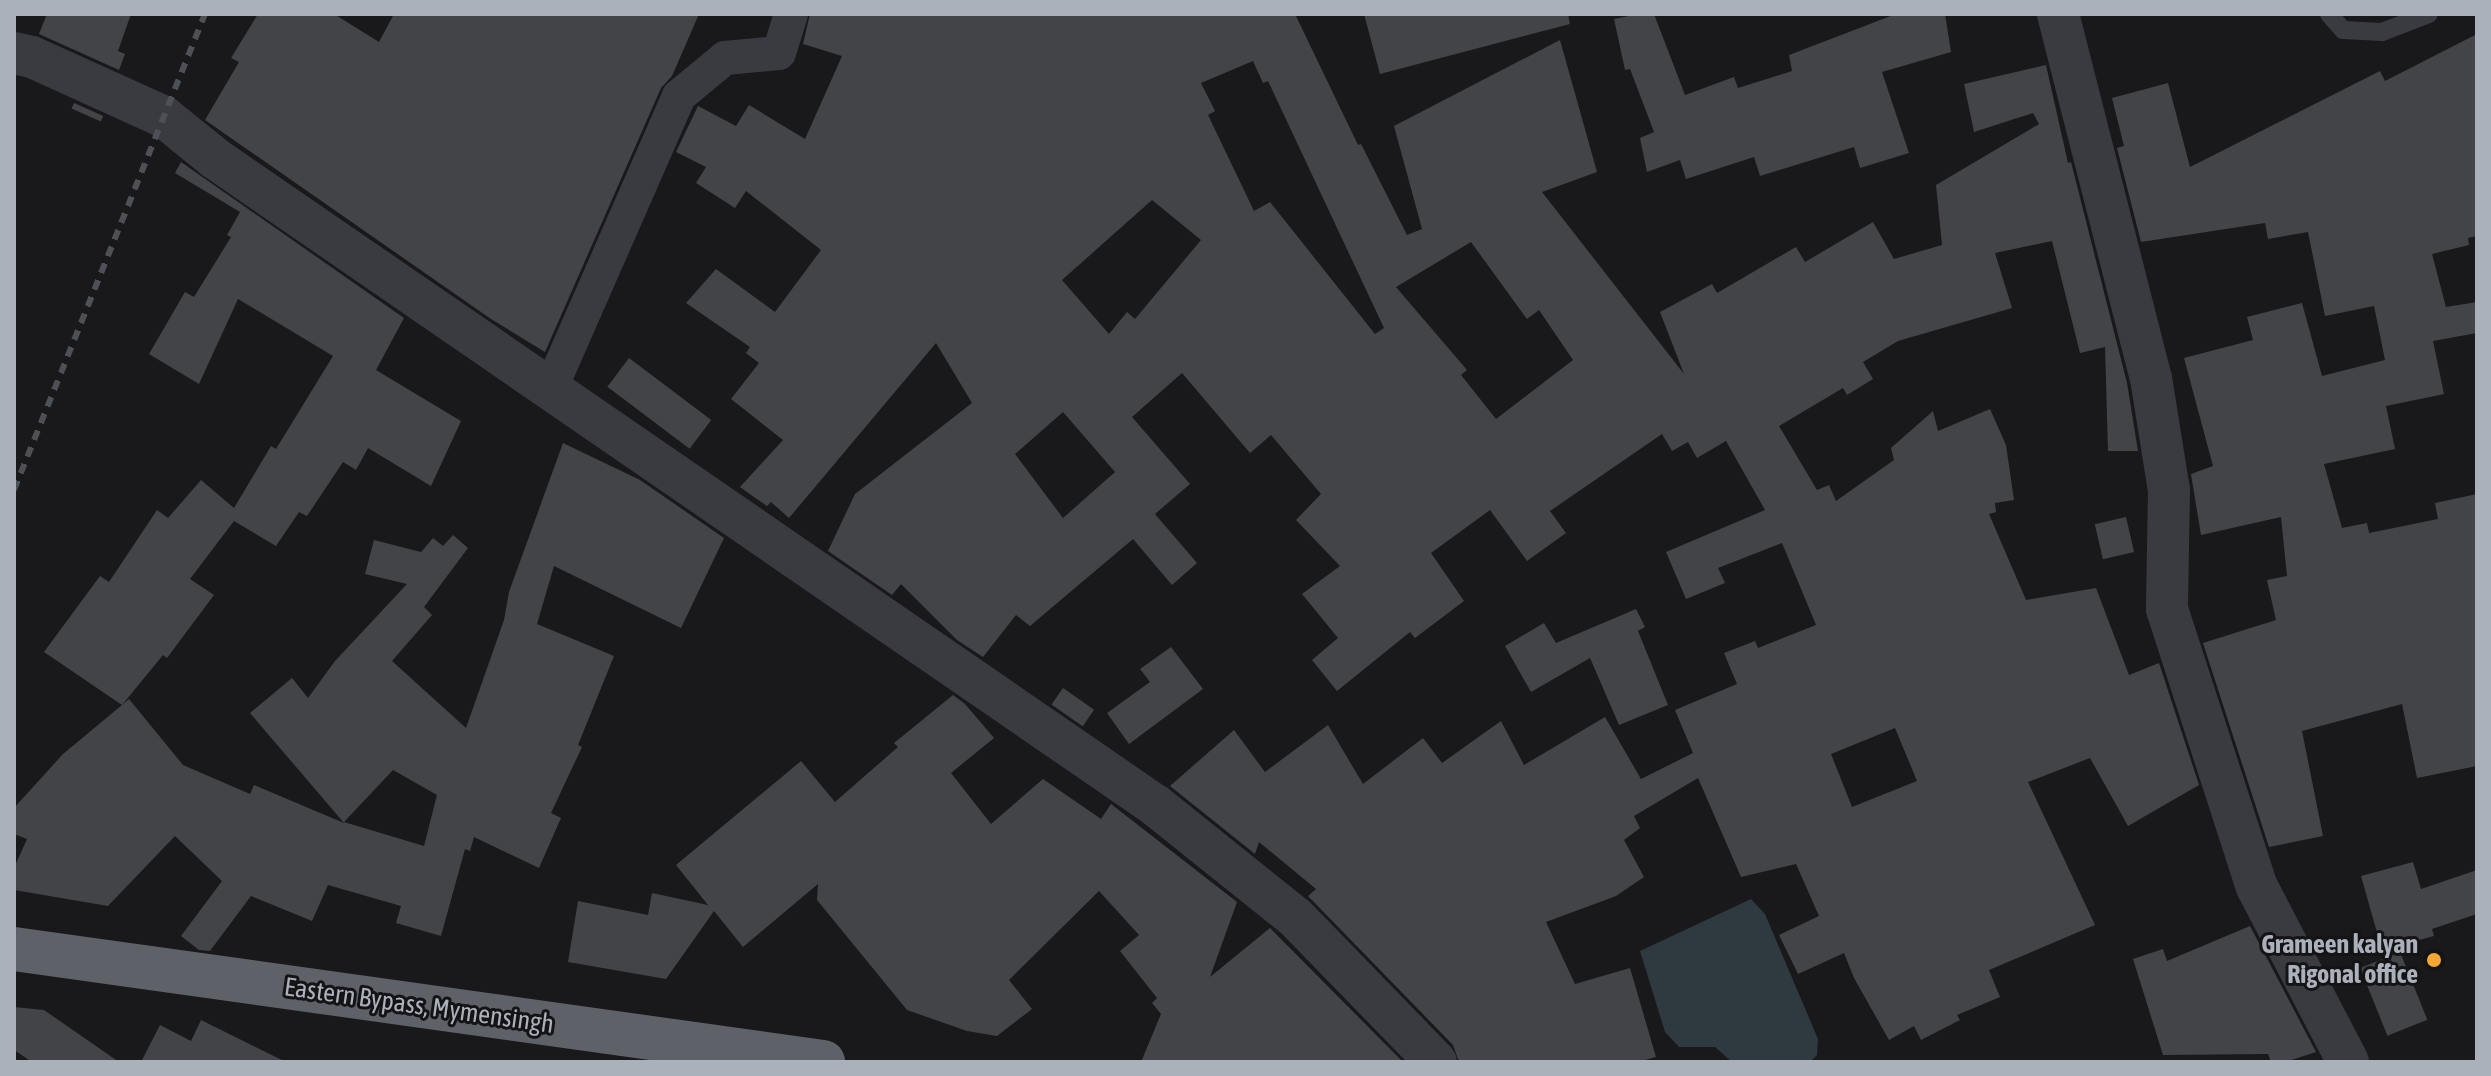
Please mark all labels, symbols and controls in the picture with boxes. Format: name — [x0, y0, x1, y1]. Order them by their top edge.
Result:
place label: Grameen kalyan Rigonal office — [2261, 929, 2418, 990]
marker: Grameen kalyan Rigonal office — [2425, 951, 2443, 969]
street label: Eastern Bypass, Mymensingh — [282, 972, 556, 1040]

